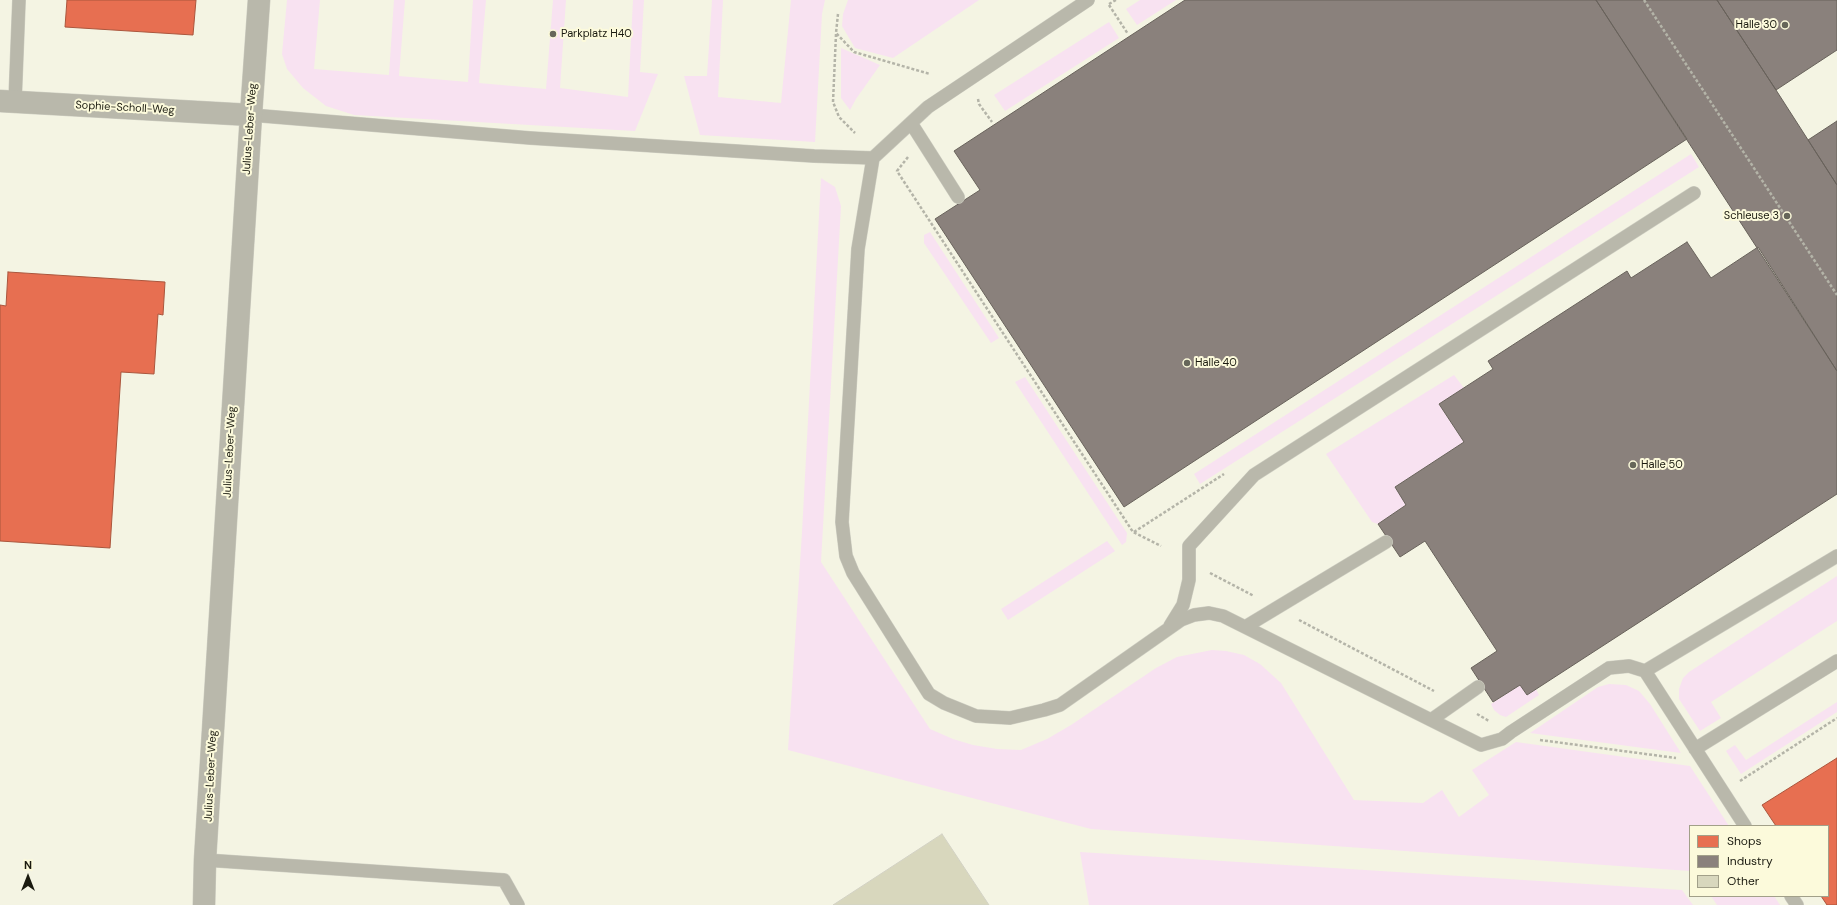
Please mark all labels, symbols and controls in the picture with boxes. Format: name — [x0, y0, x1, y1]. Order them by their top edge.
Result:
place label: Halle 30 — [1735, 18, 1777, 32]
marker: Halle 30 — [1780, 20, 1790, 30]
place label: Parkplatz H40 — [561, 27, 632, 41]
marker: Parkplatz H40 — [548, 29, 558, 39]
street label: Julius-Leber-Weg — [240, 83, 260, 175]
street label: Sophie-Scholl-Weg — [75, 99, 175, 117]
place label: Schleuse 3 — [1724, 209, 1779, 223]
marker: Schleuse 3 — [1782, 211, 1792, 221]
place label: Halle 40 — [1195, 356, 1237, 370]
marker: Halle 40 — [1182, 358, 1192, 368]
street label: Julius-Leber-Weg — [221, 406, 239, 498]
place label: Halle 50 — [1641, 458, 1683, 472]
marker: Halle 50 — [1628, 460, 1638, 470]
street label: Julius-Leber-Weg — [202, 730, 220, 822]
legend — [1689, 825, 1829, 897]
text: Shops — [1727, 833, 1762, 849]
text: Industry — [1727, 853, 1773, 869]
north arrow — [8, 857, 48, 897]
text: N — [24, 858, 32, 872]
text: Other — [1727, 873, 1759, 889]

